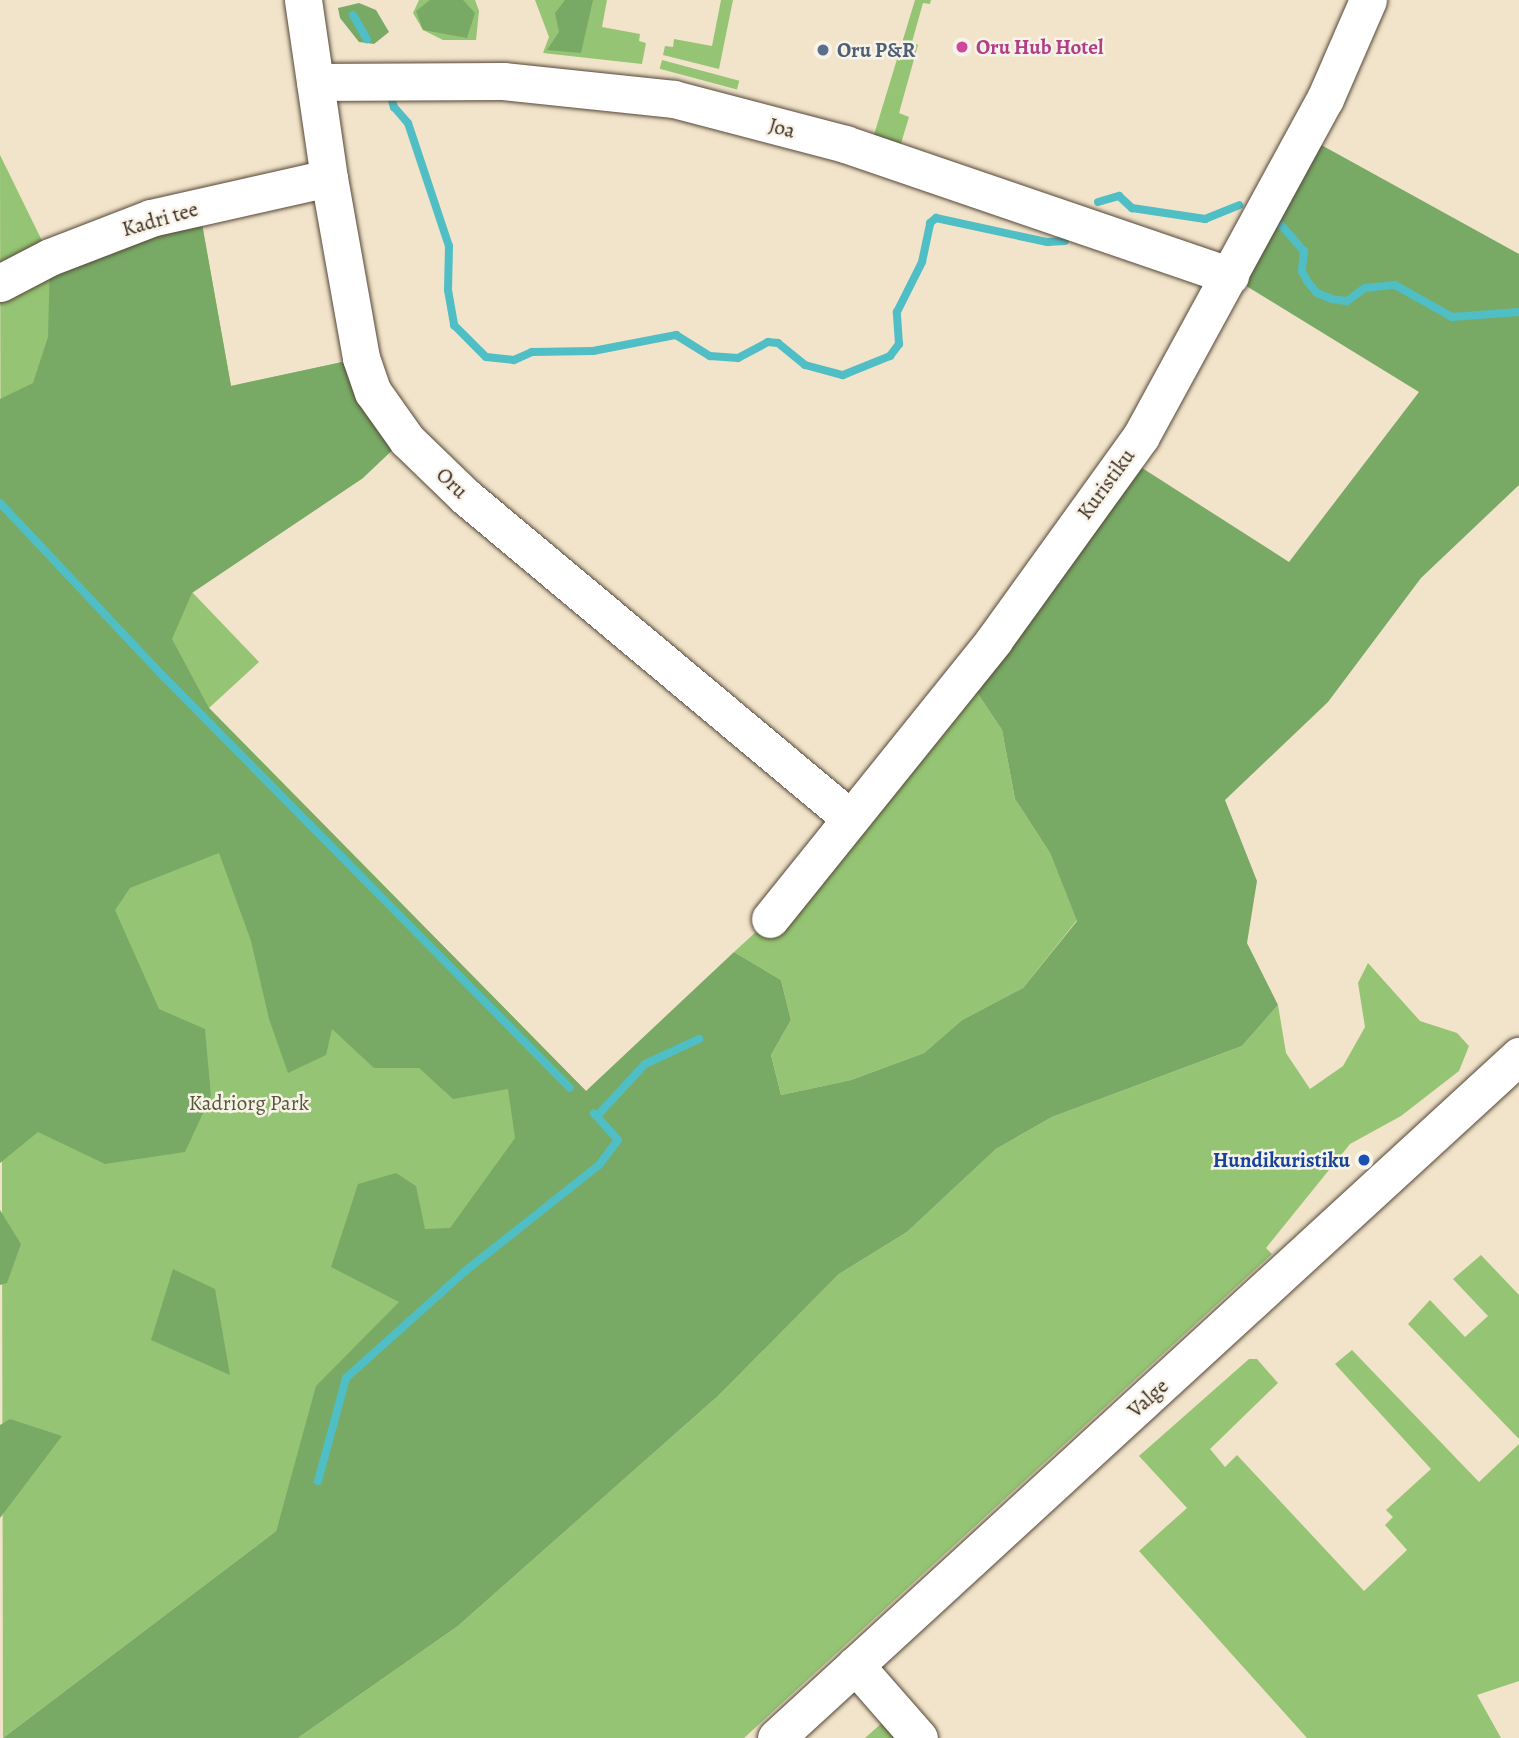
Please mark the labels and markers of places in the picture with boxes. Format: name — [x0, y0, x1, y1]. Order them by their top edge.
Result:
place label: Oru Hub Hotel — [976, 34, 1103, 60]
place label: Oru P&R — [837, 37, 915, 63]
marker: Oru Hub Hotel — [954, 39, 970, 55]
marker: Oru P&R — [815, 42, 831, 58]
place label: Hundikuristiku — [1213, 1147, 1350, 1173]
marker: Hundikuristiku — [1356, 1152, 1372, 1168]

